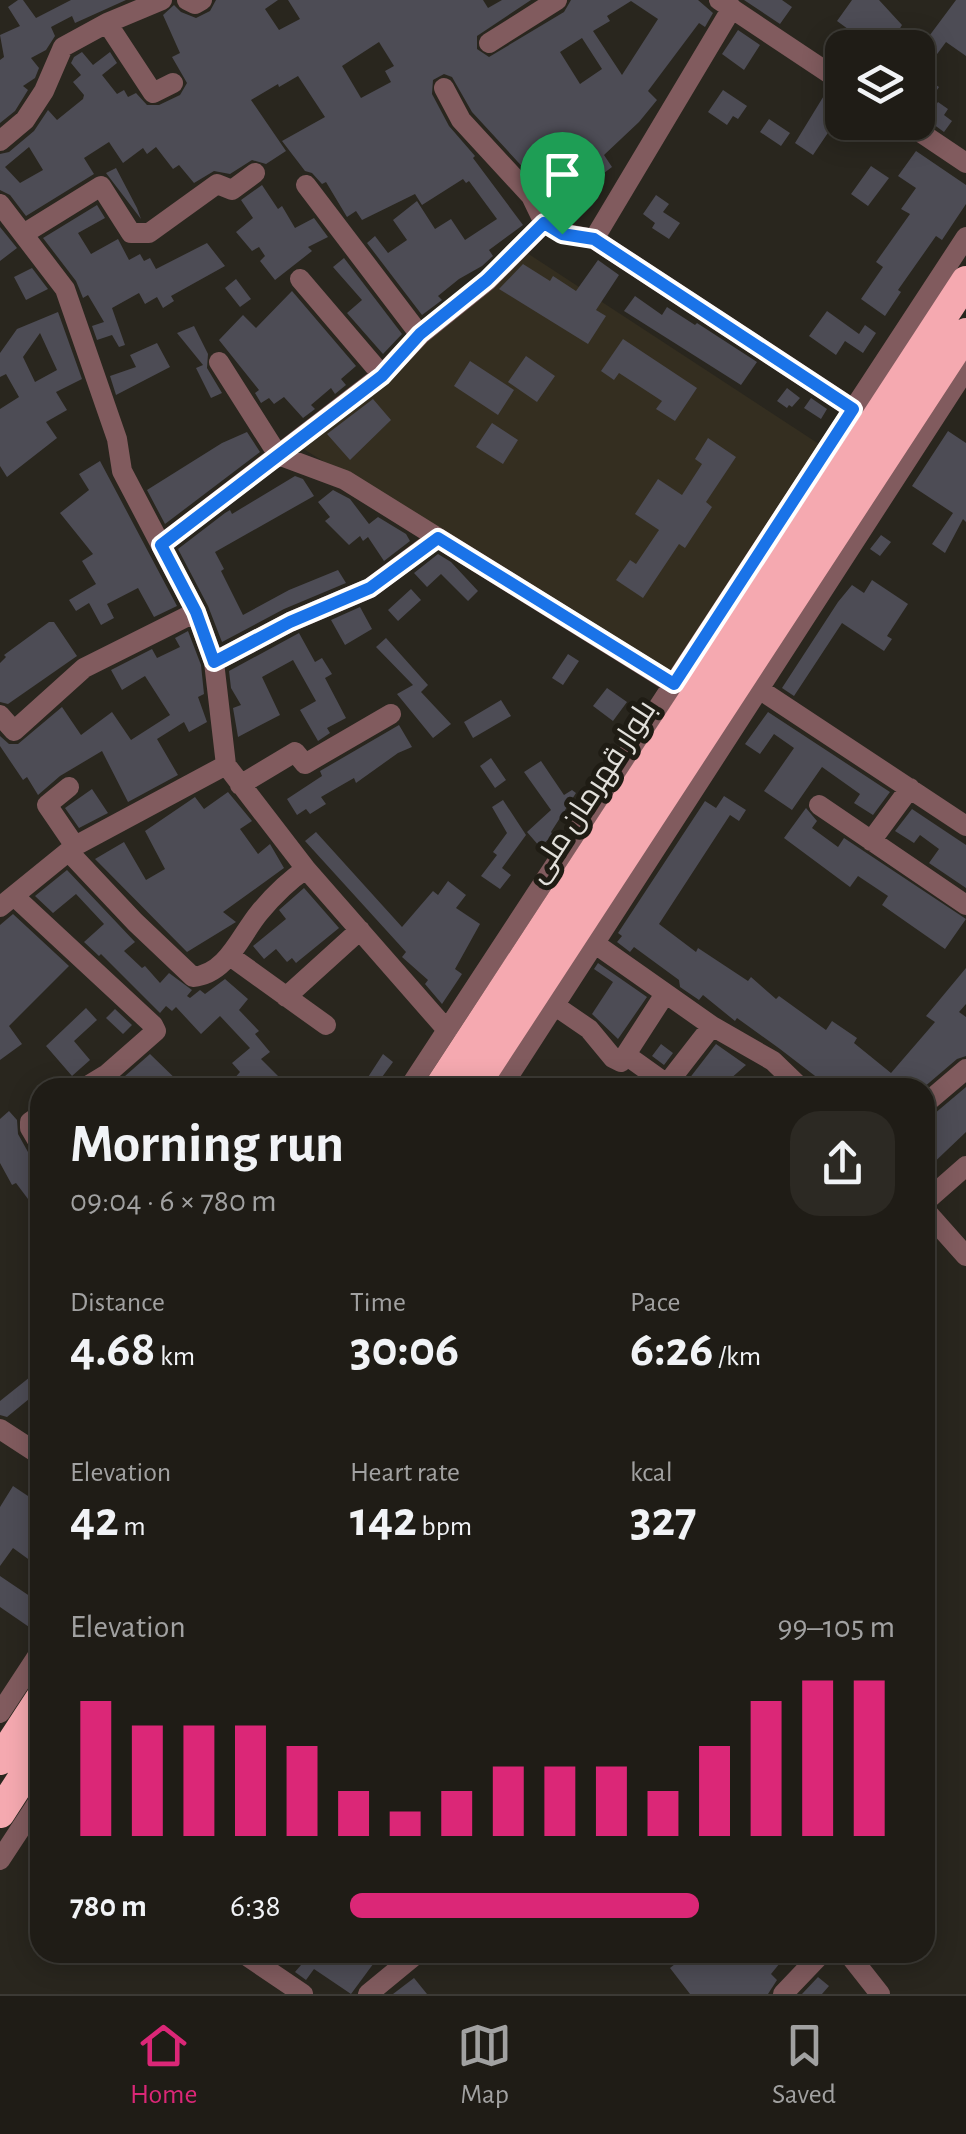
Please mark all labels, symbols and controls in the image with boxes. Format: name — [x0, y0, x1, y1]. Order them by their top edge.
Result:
map controls — [825, 30, 935, 140]
button: layers — [825, 30, 935, 140]
pin — [520, 132, 605, 235]
icon: arrive — [535, 147, 590, 202]
street label: بلوار قهرمان ملی — [522, 695, 663, 889]
button: share — [790, 1111, 895, 1216]
text: Morning run — [70, 1117, 344, 1172]
text: 09:04 · 6 × 780 m — [70, 1185, 277, 1217]
text: Distance — [70, 1289, 165, 1317]
text: Time — [350, 1289, 406, 1317]
text: Pace — [630, 1289, 680, 1317]
text: 4.68 — [70, 1325, 155, 1375]
text: 30:06 — [350, 1325, 459, 1375]
text: 6:26 — [630, 1325, 713, 1375]
text: km — [155, 1343, 195, 1371]
text: /km — [713, 1343, 761, 1371]
text: Elevation — [70, 1459, 171, 1487]
text: Heart rate — [350, 1459, 460, 1487]
text: kcal — [630, 1459, 673, 1487]
text: 42 — [70, 1495, 119, 1545]
text: 142 — [350, 1495, 417, 1545]
text: 327 — [630, 1495, 697, 1545]
text: m — [119, 1513, 146, 1541]
text: bpm — [417, 1513, 472, 1541]
text: Elevation — [70, 1611, 186, 1643]
text: 99–105 m — [778, 1611, 895, 1643]
text: 780 m — [70, 1890, 147, 1922]
text: 6:38 — [230, 1890, 281, 1922]
tab: Home — [130, 2018, 197, 2112]
tab: Map — [457, 2018, 512, 2112]
tab: Saved — [772, 2018, 836, 2112]

